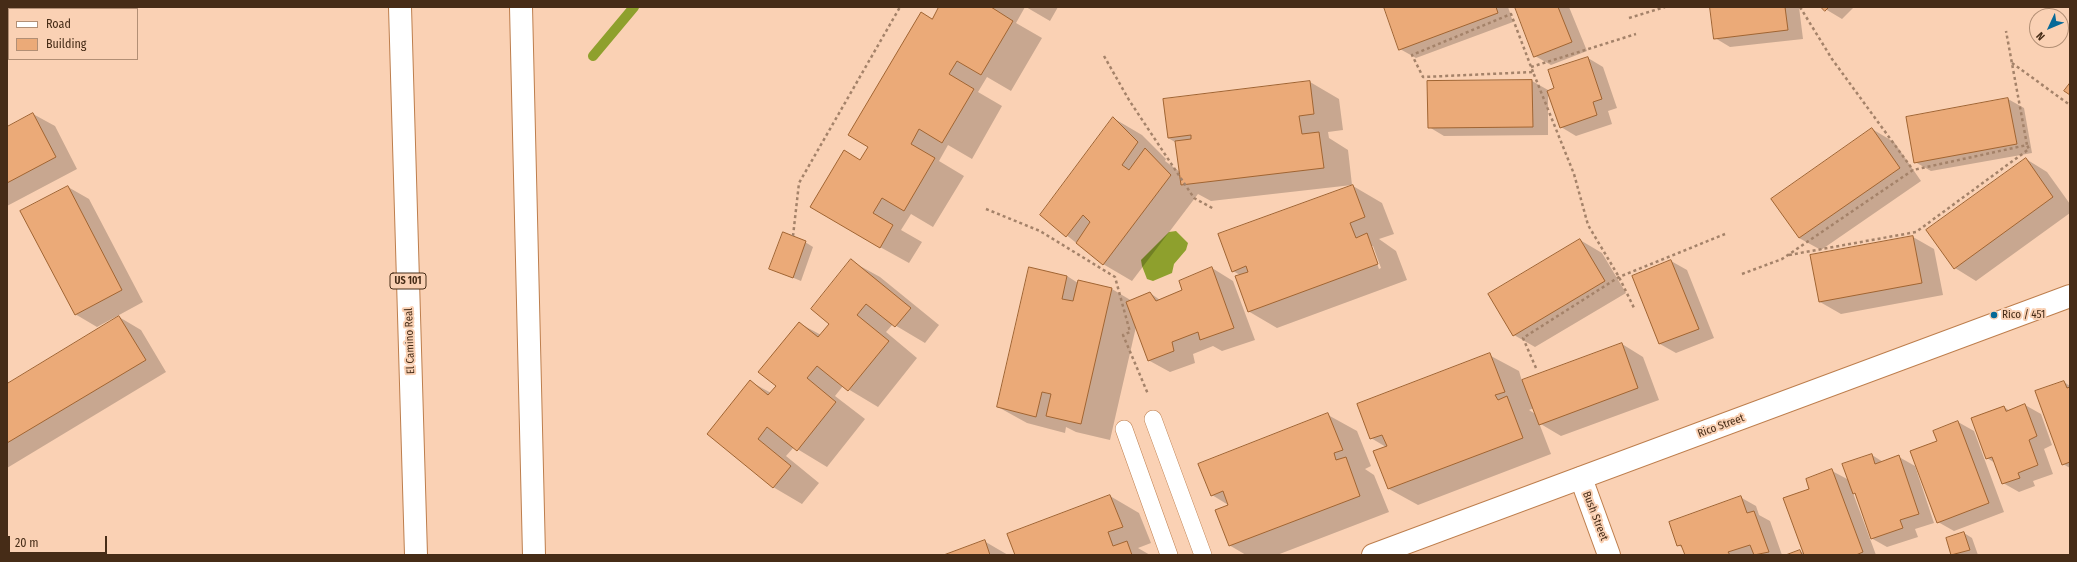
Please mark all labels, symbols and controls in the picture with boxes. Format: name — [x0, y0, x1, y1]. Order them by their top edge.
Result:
legend — [8, 8, 138, 60]
north arrow — [2029, 8, 2069, 48]
text: Road — [46, 17, 71, 31]
text: N — [2034, 29, 2048, 43]
text: Building — [46, 37, 86, 51]
road number: US 101 — [390, 273, 426, 289]
street label: El Camino Real — [402, 308, 418, 374]
place label: Rico / 451 — [2002, 308, 2045, 322]
marker: Rico / 451 — [1989, 310, 1999, 320]
street label: Rico Street — [1696, 411, 1746, 441]
street label: Bush Street — [1580, 489, 1610, 543]
scale bar — [10, 528, 109, 554]
text: 20 m — [15, 536, 39, 550]

